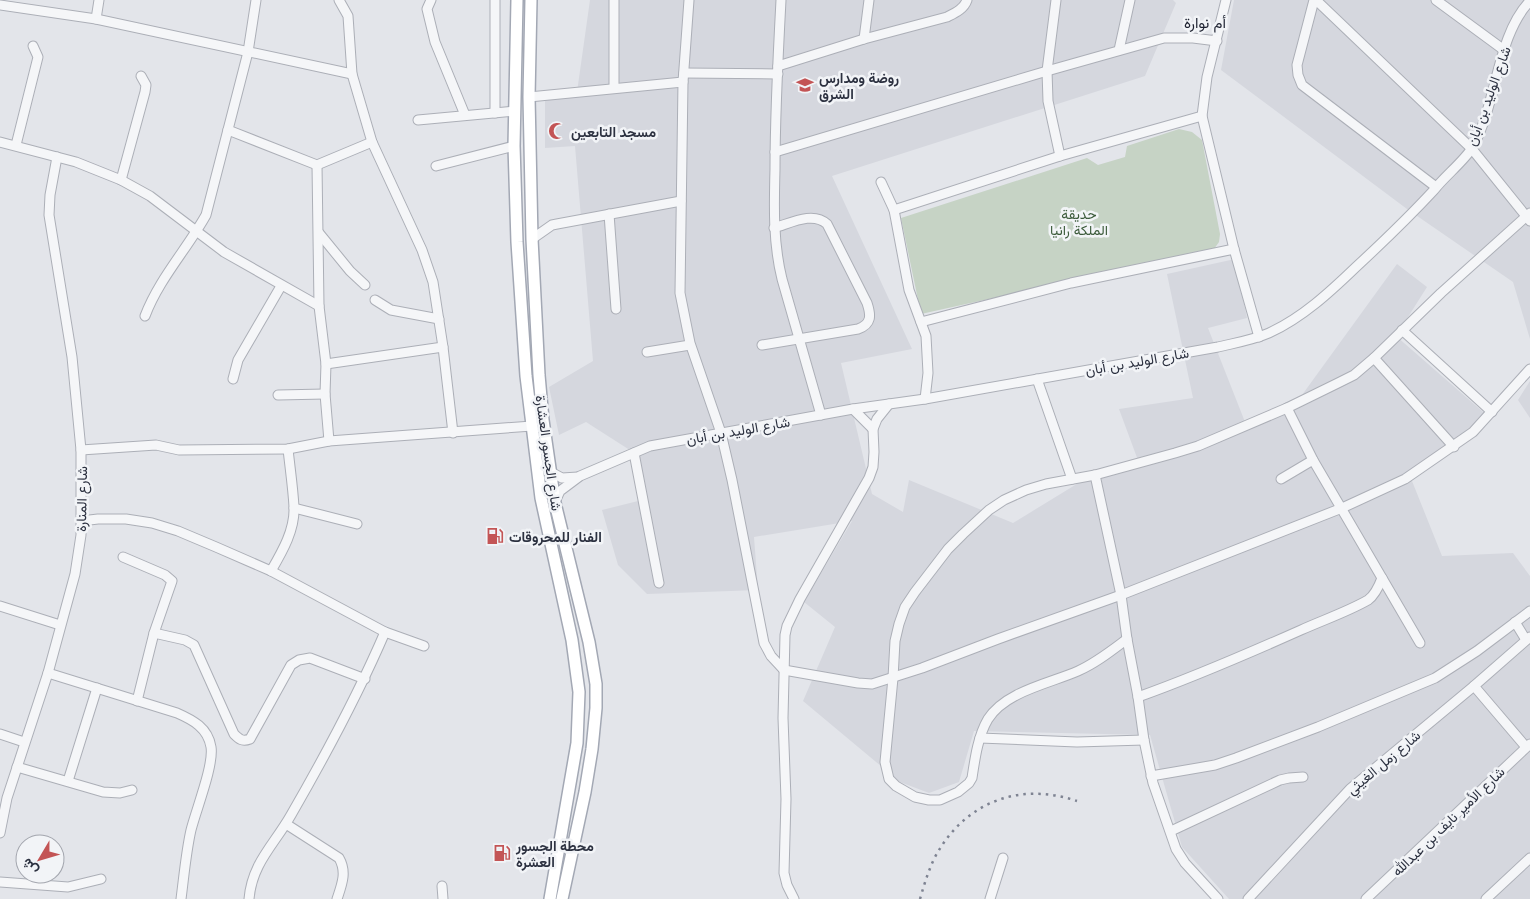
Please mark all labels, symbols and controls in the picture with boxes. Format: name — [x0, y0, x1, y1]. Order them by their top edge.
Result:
district label: أم نوارة — [1184, 13, 1227, 33]
street label: شارع الوليد بن أبان — [1462, 44, 1517, 149]
place label: روضة ومدارس الشرق — [819, 69, 899, 103]
school or university icon: روضة ومدارس الشرق — [795, 75, 815, 95]
mosque icon: مسجد التابعين — [547, 121, 567, 141]
place label: مسجد التابعين — [571, 123, 656, 141]
park label: حديقة الملكة رانيا — [1050, 205, 1108, 239]
street label: شارع الوليد بن أبان — [1084, 344, 1191, 381]
street label: شارع الجسور العشارة — [529, 394, 566, 512]
street label: شارع الوليد بن أبان — [685, 413, 792, 450]
street label: شارع المنارة — [72, 466, 93, 532]
fuel station icon: الفنار للمحروقات — [485, 526, 505, 546]
place label: الفنار للمحروقات — [509, 528, 602, 546]
street label: شارع زمل الغيثي — [1343, 726, 1426, 801]
street label: شارع الأمير نايف بن عبدالله — [1388, 763, 1510, 881]
north arrow — [15, 834, 65, 884]
place label: محطة الجسور العشرة — [515, 837, 594, 871]
fuel station icon: محطة الجسور العشرة — [492, 843, 512, 863]
text: ش — [17, 855, 42, 879]

